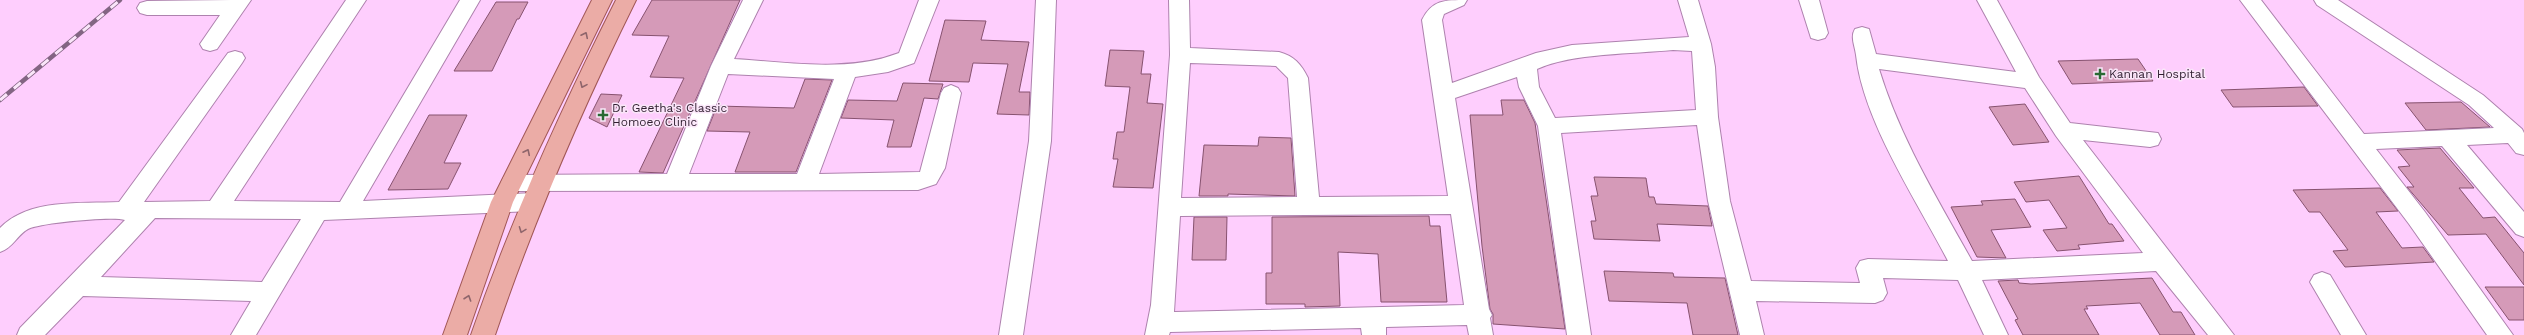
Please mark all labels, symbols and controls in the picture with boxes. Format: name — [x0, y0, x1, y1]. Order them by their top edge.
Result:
one-way arrow — [580, 32, 587, 40]
place label: Kannan Hospital — [2109, 67, 2205, 81]
marker: Kannan Hospital — [2094, 68, 2106, 80]
one-way arrow — [580, 80, 588, 88]
place label: Dr. Geetha's Classic Homoeo Clinic — [612, 101, 727, 129]
marker: Dr. Geetha's Classic Homoeo Clinic — [597, 109, 609, 121]
one-way arrow — [522, 149, 530, 156]
one-way arrow — [518, 227, 526, 234]
one-way arrow — [464, 295, 472, 302]

